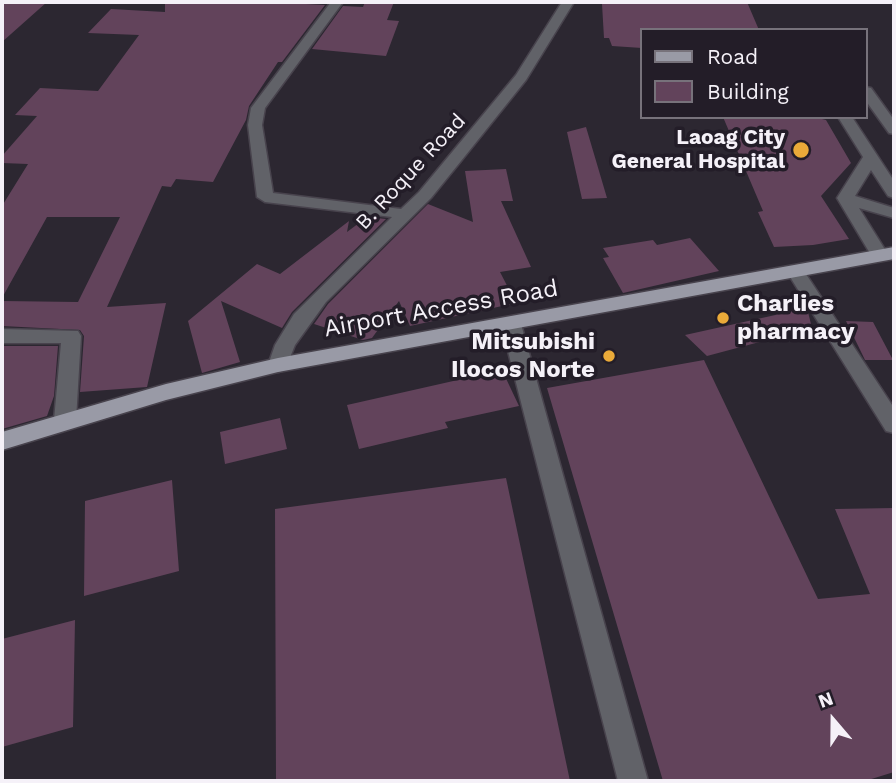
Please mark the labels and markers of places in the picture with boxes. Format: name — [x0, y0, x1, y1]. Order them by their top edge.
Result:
place label: Laoag City General Hospital — [612, 125, 785, 175]
marker: Laoag City General Hospital — [791, 140, 811, 160]
place label: Charlies pharmacy — [737, 290, 854, 346]
marker: Charlies pharmacy — [715, 310, 731, 326]
place label: Mitsubishi Ilocos Norte — [451, 328, 595, 384]
marker: Mitsubishi Ilocos Norte — [601, 348, 617, 364]

